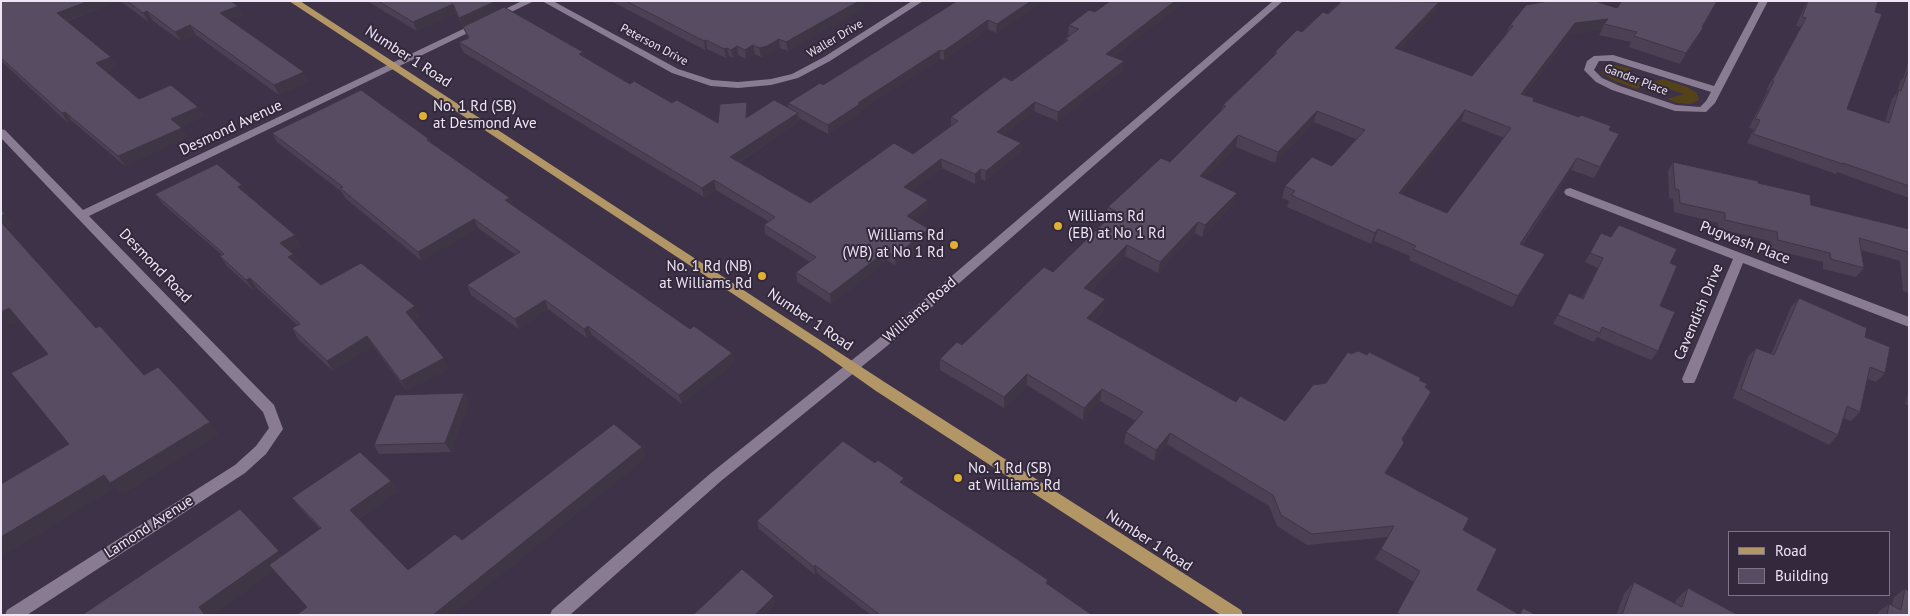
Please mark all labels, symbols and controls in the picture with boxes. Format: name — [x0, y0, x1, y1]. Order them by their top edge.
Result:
street label: Waller Drive — [804, 17, 866, 61]
street label: Peterson Drive — [618, 21, 690, 69]
street label: Number 1 Road — [362, 22, 454, 92]
street label: Gander Place — [1602, 61, 1670, 99]
street label: Desmond Avenue — [177, 96, 285, 160]
place label: No. 1 Rd (SB) at Desmond Ave — [433, 98, 537, 133]
marker: No. 1 Rd (SB) at Desmond Ave — [417, 110, 429, 122]
place label: Williams Rd (EB) at No 1 Rd — [1068, 208, 1165, 243]
street label: Pugwash Place — [1697, 218, 1793, 268]
marker: Williams Rd (EB) at No 1 Rd — [1052, 220, 1064, 232]
street label: Desmond Road — [115, 225, 195, 307]
place label: Williams Rd (WB) at No 1 Rd — [843, 227, 944, 262]
marker: Williams Rd (WB) at No 1 Rd — [948, 239, 960, 251]
place label: No. 1 Rd (NB) at Williams Rd — [659, 258, 752, 293]
street label: Cavendish Drive — [1671, 261, 1727, 363]
marker: No. 1 Rd (NB) at Williams Rd — [756, 270, 768, 282]
street label: Williams Road — [880, 273, 960, 347]
street label: Number 1 Road — [764, 285, 856, 355]
place label: No. 1 Rd (SB) at Williams Rd — [968, 460, 1061, 495]
marker: No. 1 Rd (SB) at Williams Rd — [952, 472, 964, 484]
street label: Lamond Avenue — [101, 492, 197, 562]
street label: Number 1 Road — [1103, 506, 1195, 576]
legend — [1728, 531, 1890, 596]
text: Road — [1775, 541, 1807, 560]
text: Building — [1775, 566, 1829, 585]

